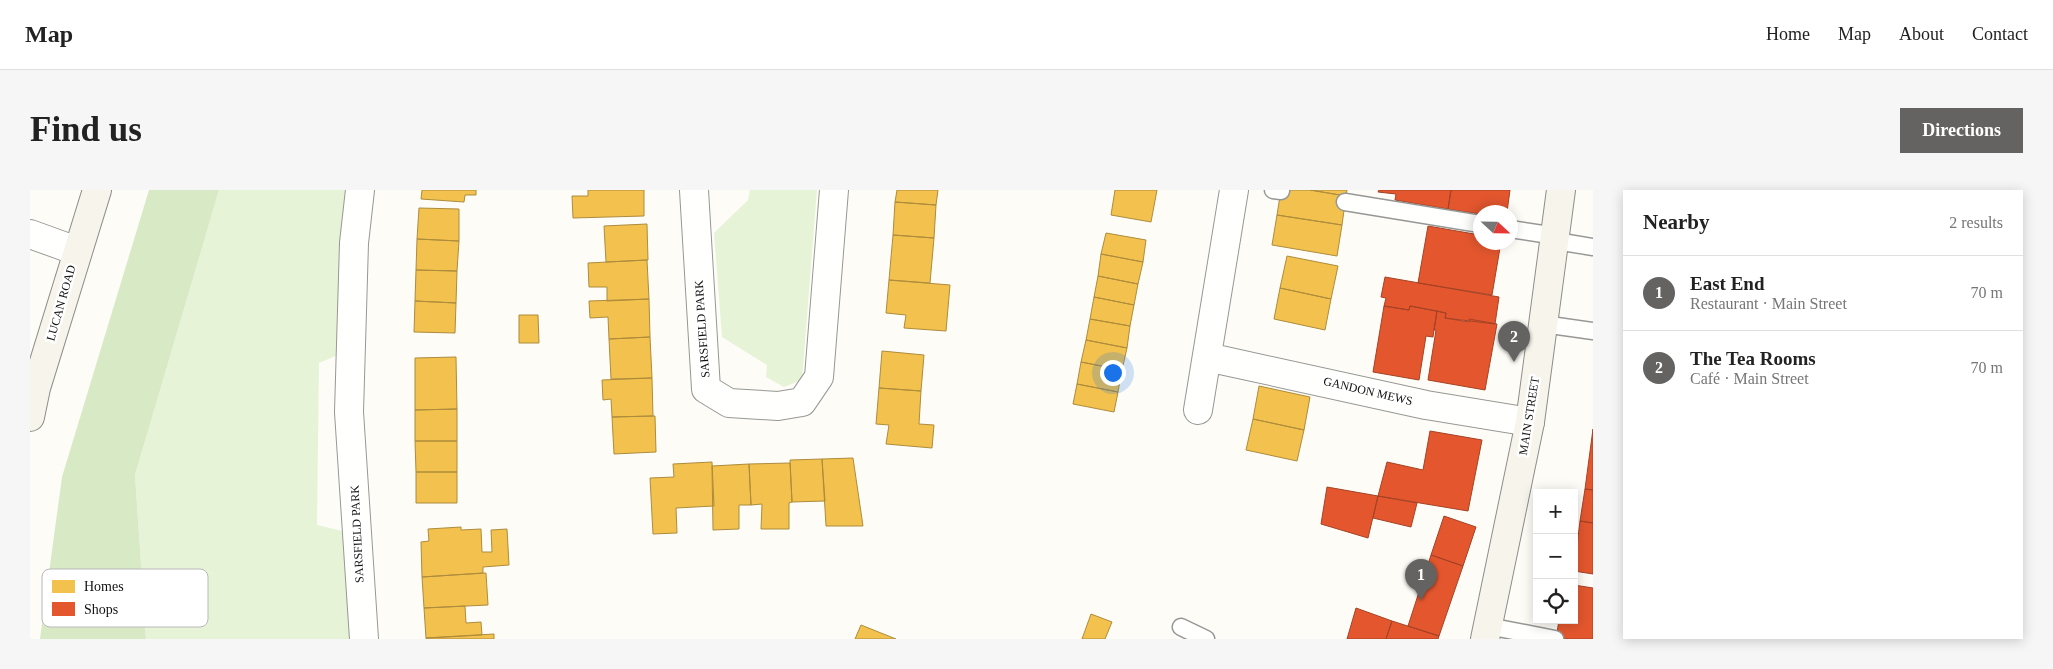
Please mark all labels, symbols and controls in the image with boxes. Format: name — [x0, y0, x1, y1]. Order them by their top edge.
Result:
text: Map — [25, 21, 73, 47]
text: Home — [1766, 24, 1810, 44]
text: Map — [1838, 24, 1871, 44]
text: About — [1899, 24, 1944, 44]
text: Contact — [1972, 24, 2028, 44]
button: Directions — [1900, 108, 2023, 153]
text: Find us — [30, 110, 142, 149]
north arrow — [1473, 205, 1518, 250]
text: Nearby — [1643, 210, 1710, 234]
text: 2 results — [1949, 214, 2003, 231]
street label: LUCAN ROAD — [43, 263, 79, 343]
text: East End — [1690, 273, 1764, 294]
street label: SARSFIELD PARK — [692, 279, 712, 378]
text: 1 — [1655, 284, 1663, 301]
text: 70 m — [1971, 284, 2003, 301]
text: Restaurant · Main Street — [1690, 295, 1847, 312]
pin: 2 — [1498, 321, 1530, 362]
text: The Tea Rooms — [1690, 348, 1816, 369]
text: 2 — [1655, 359, 1663, 376]
text: 70 m — [1971, 359, 2003, 376]
your location — [1100, 360, 1126, 386]
text: Café · Main Street — [1690, 370, 1809, 387]
street label: GANDON MEWS — [1322, 374, 1414, 408]
street label: MAIN STREET — [1516, 375, 1542, 456]
street label: SARSFIELD PARK — [347, 484, 367, 583]
map controls — [1533, 489, 1578, 624]
button: + — [1533, 489, 1578, 534]
button: − — [1533, 534, 1578, 579]
pin: 1 — [1405, 559, 1437, 600]
legend — [42, 569, 208, 627]
text: Homes — [84, 579, 124, 594]
button: locate — [1533, 579, 1578, 624]
text: Shops — [84, 602, 118, 617]

